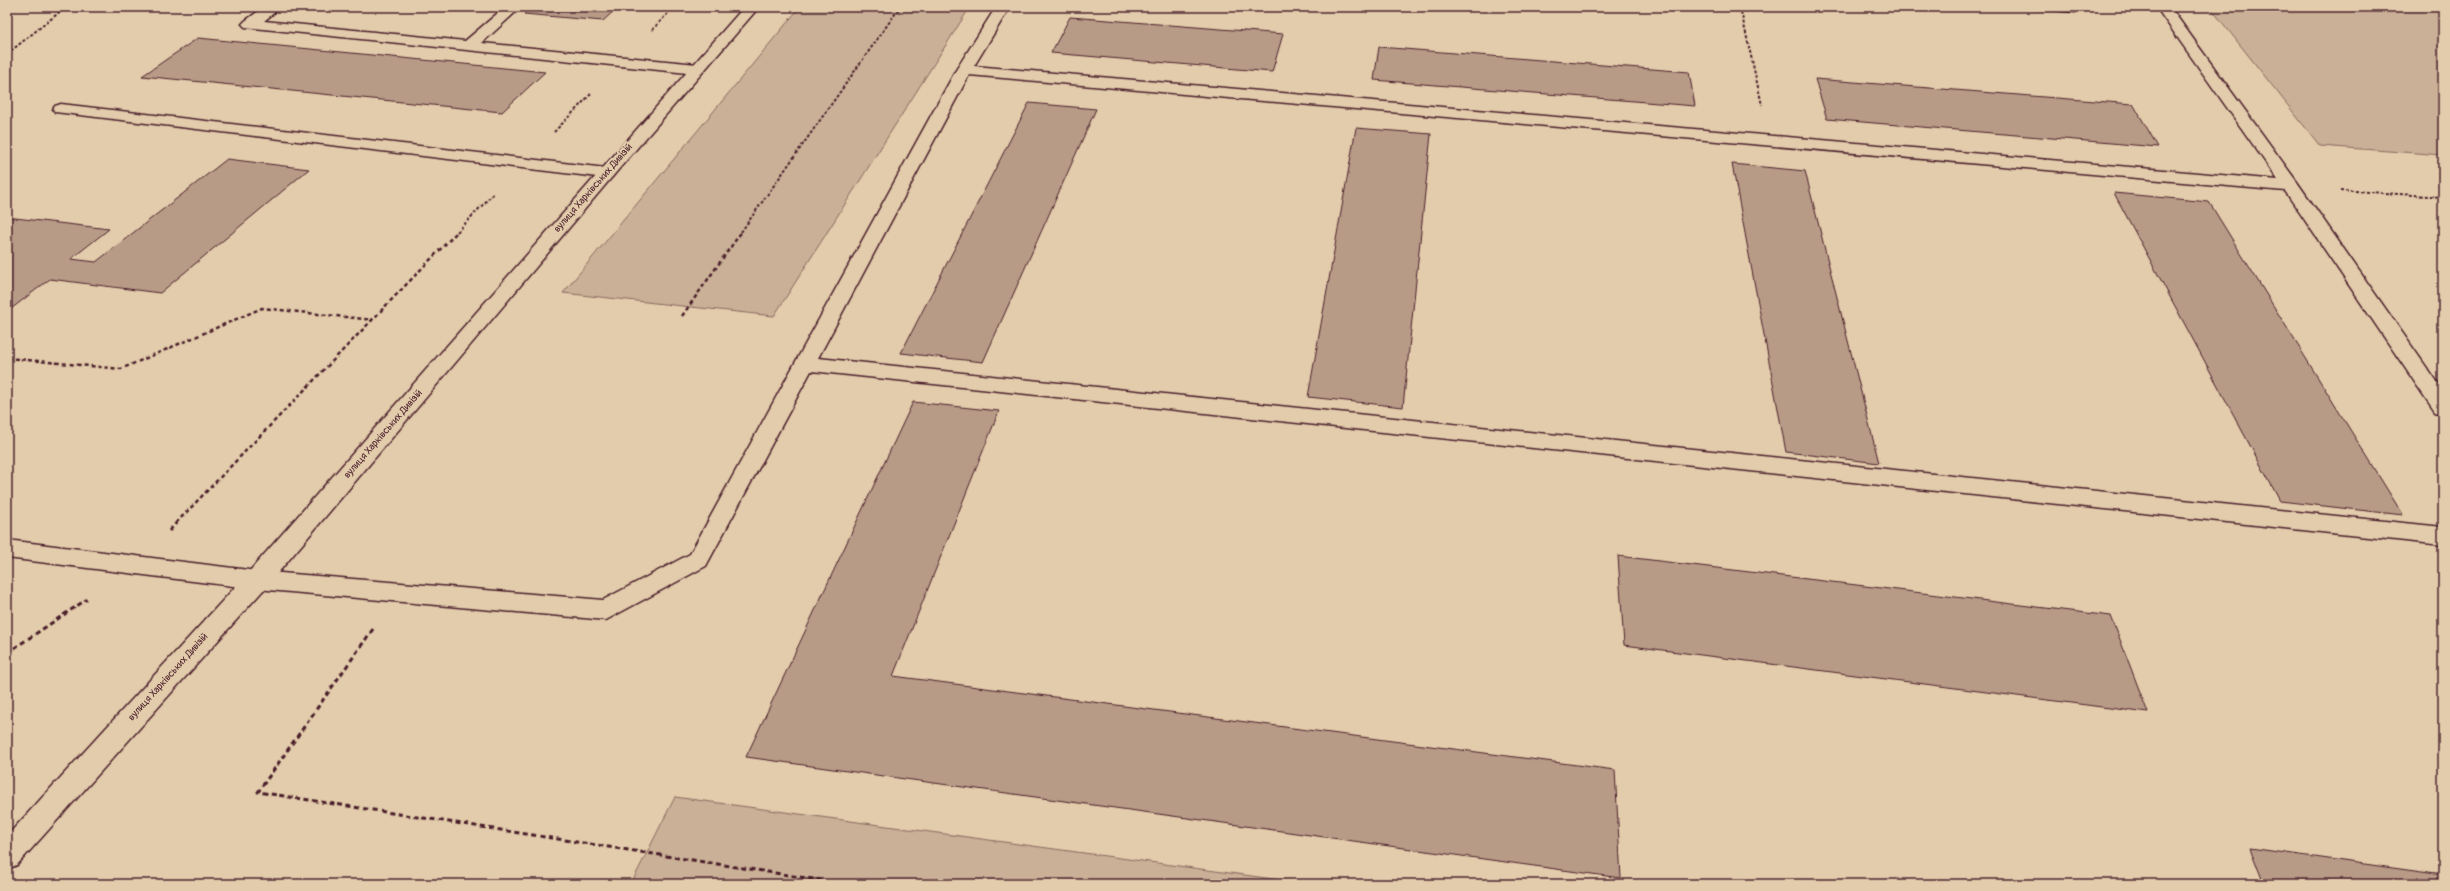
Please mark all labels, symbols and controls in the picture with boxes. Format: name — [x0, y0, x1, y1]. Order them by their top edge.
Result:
street label: вулиця Харківських Дивізій — [551, 141, 635, 235]
street label: вулиця Харківських Дивізій — [341, 387, 425, 481]
street label: вулиця Харківських Дивізій — [126, 631, 211, 723]

